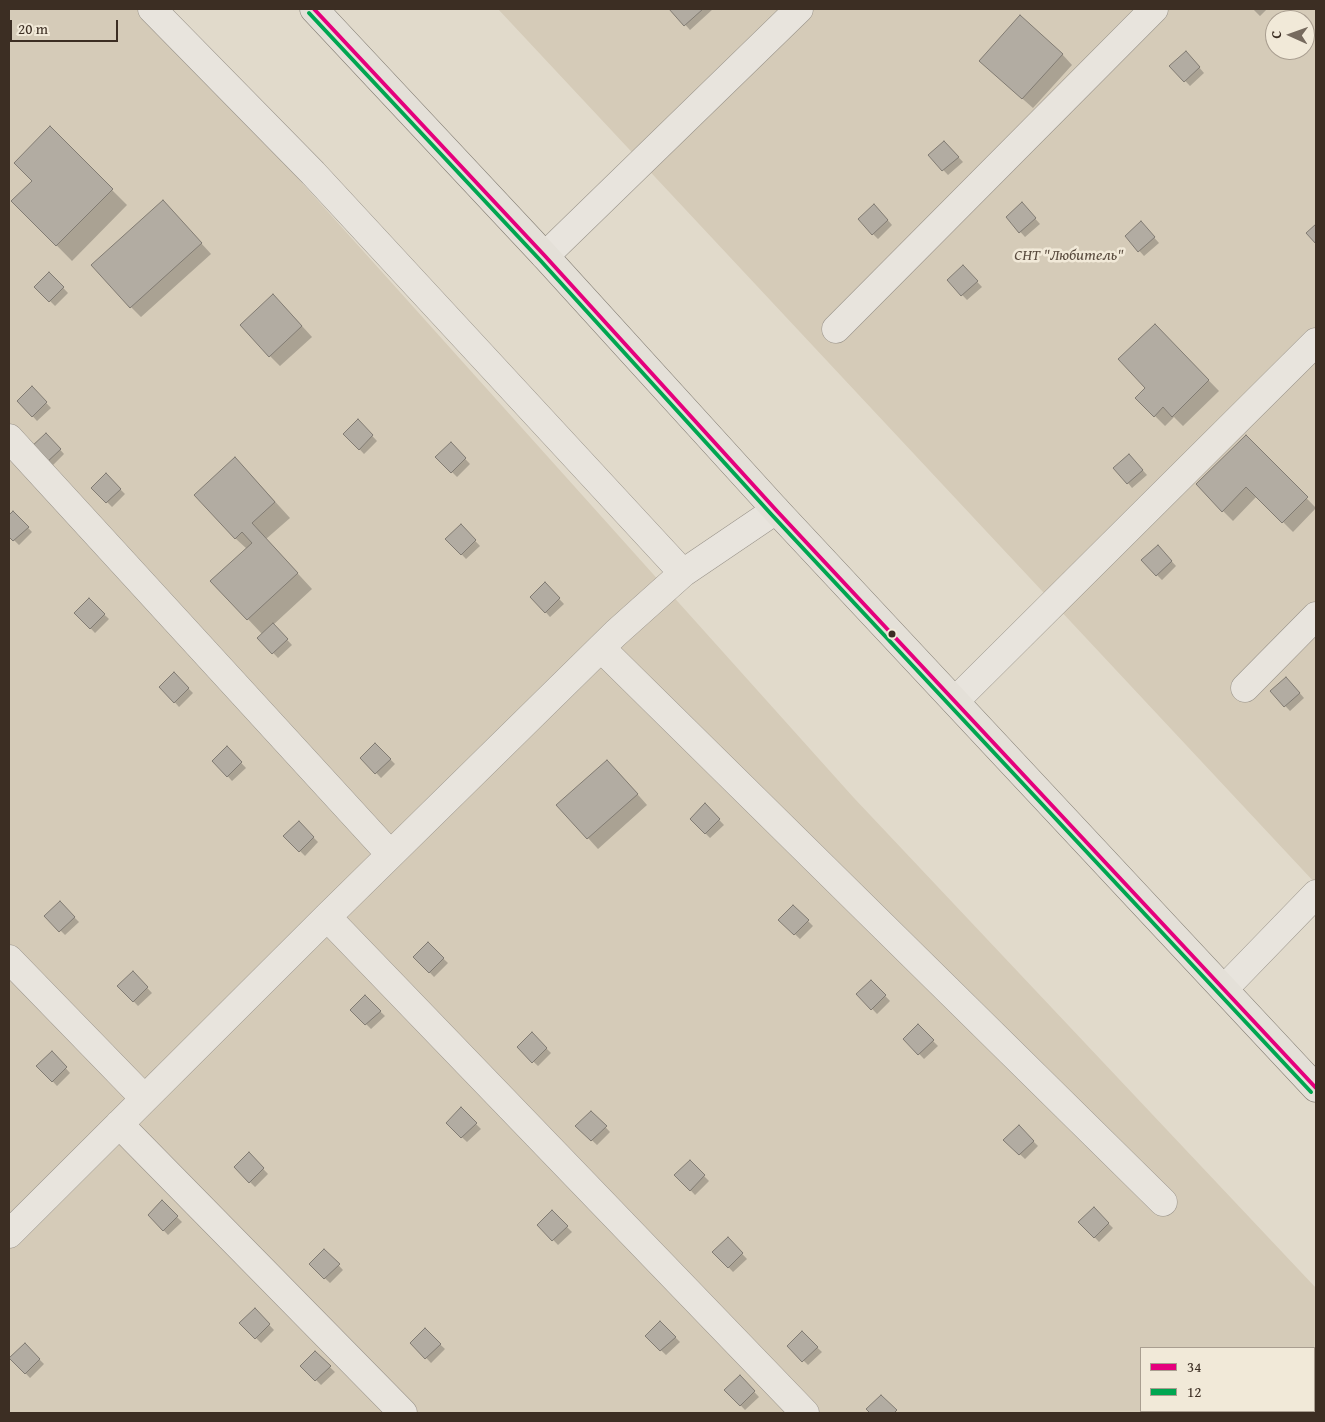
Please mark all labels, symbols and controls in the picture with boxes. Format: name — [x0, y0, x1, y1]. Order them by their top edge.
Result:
scale bar — [12, 10, 120, 42]
north arrow — [1265, 10, 1315, 60]
text: 20 m — [18, 18, 48, 39]
text: С — [1266, 30, 1286, 39]
park label: СНТ "Любитель" — [1014, 246, 1124, 266]
unlabelled marker — [887, 629, 897, 639]
legend — [1140, 1347, 1315, 1412]
text: 34 — [1187, 1356, 1201, 1377]
text: 12 — [1187, 1381, 1201, 1402]

